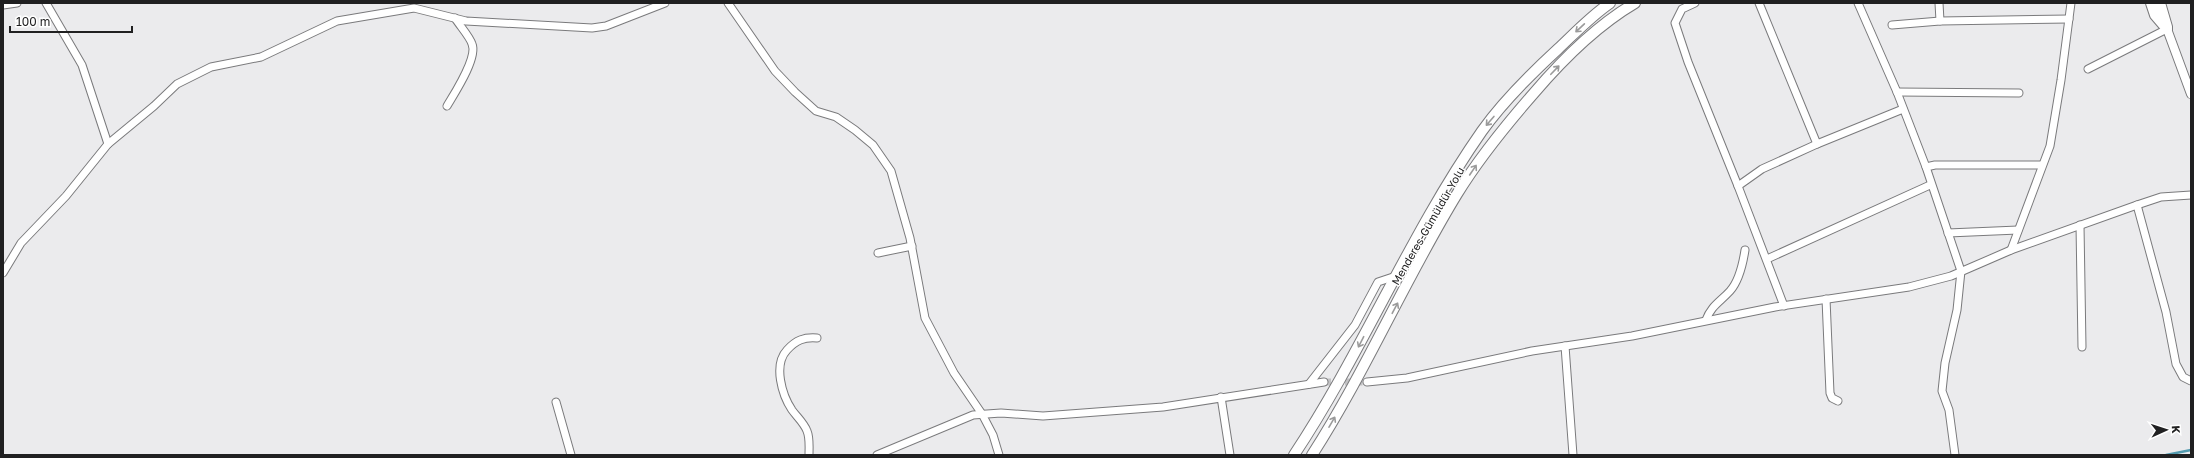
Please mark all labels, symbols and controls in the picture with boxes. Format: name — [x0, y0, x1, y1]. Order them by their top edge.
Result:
scale bar — [10, 8, 132, 34]
text: 100 m — [16, 14, 50, 29]
one-way arrow — [1575, 23, 1585, 32]
one-way arrow — [1550, 65, 1560, 75]
one-way arrow — [1486, 116, 1495, 127]
street label: Menderes-Gümüldür Yolu — [1388, 165, 1467, 287]
one-way arrow — [1469, 165, 1477, 176]
one-way arrow — [1392, 302, 1399, 314]
one-way arrow — [1357, 336, 1365, 348]
north arrow — [2146, 410, 2186, 450]
one-way arrow — [1329, 416, 1337, 428]
text: K — [2170, 425, 2183, 434]

